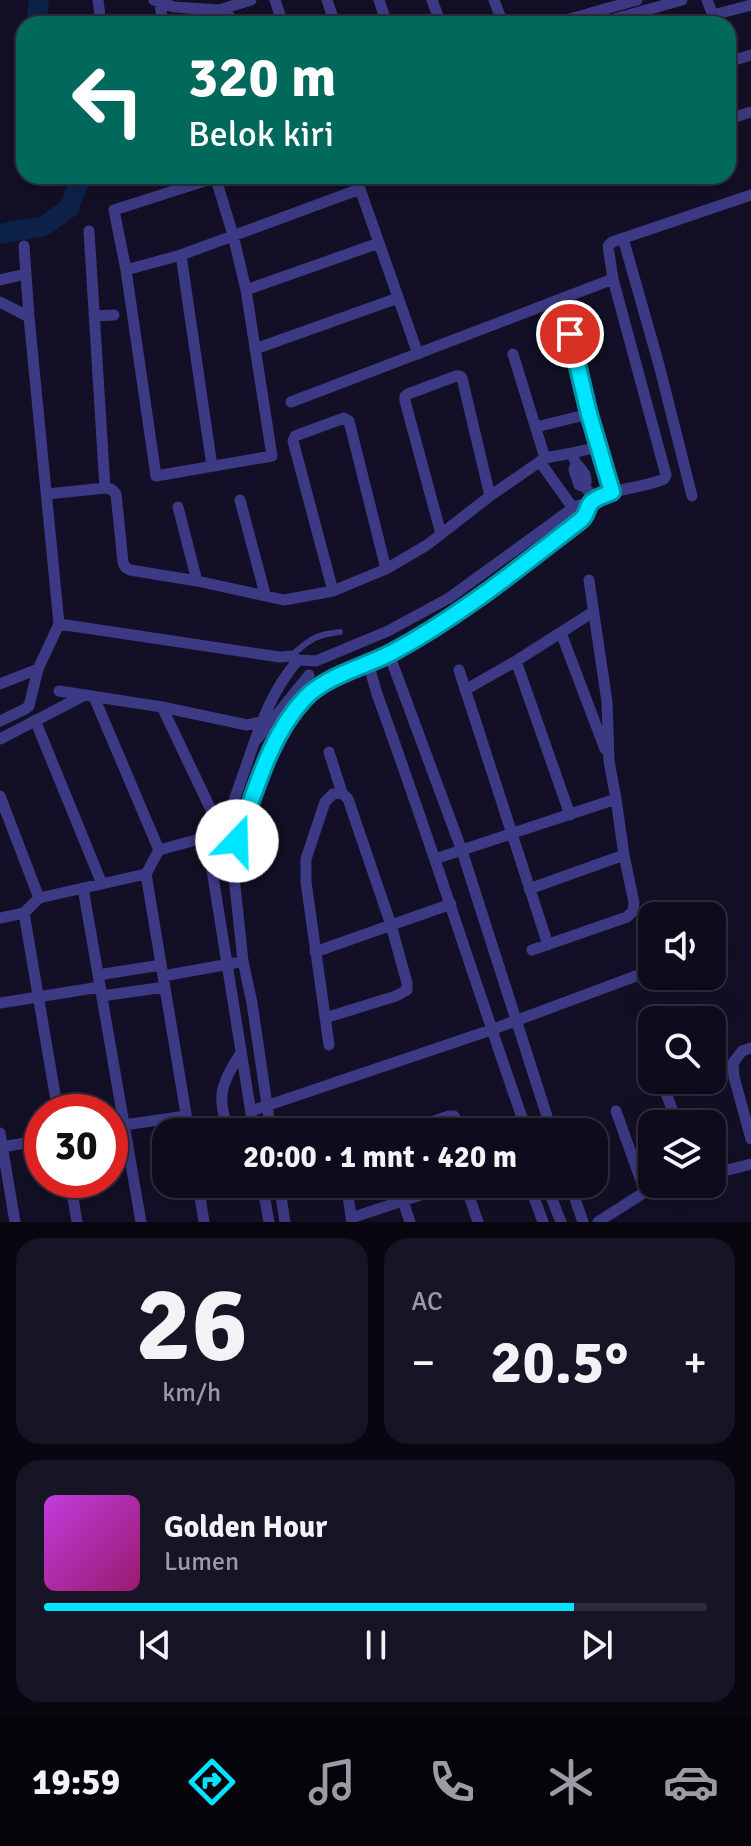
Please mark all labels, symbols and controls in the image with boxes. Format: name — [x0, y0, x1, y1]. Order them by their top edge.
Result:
text: 320 m — [188, 43, 336, 112]
icon: left — [56, 48, 160, 152]
text: Belok kiri — [188, 112, 334, 157]
pin — [536, 300, 604, 368]
icon: arrive — [548, 312, 592, 356]
position arrow — [195, 799, 279, 883]
map controls — [638, 902, 726, 1198]
button: sound — [638, 902, 726, 990]
button: search — [638, 1006, 726, 1094]
speed limit sign: 30 — [24, 1094, 128, 1198]
button: layers — [638, 1110, 726, 1198]
text: 20:00 · 1 mnt · 420 m — [243, 1139, 517, 1176]
text: 26 — [136, 1261, 248, 1389]
text: AC — [412, 1286, 443, 1318]
text: 20.5° — [490, 1326, 628, 1400]
text: − — [412, 1336, 435, 1390]
text: + — [683, 1336, 707, 1390]
text: km/h — [162, 1377, 221, 1409]
text: Golden Hour — [164, 1509, 327, 1546]
text: Lumen — [164, 1546, 239, 1578]
icon: previous — [133, 1623, 177, 1667]
icon: pause — [354, 1623, 398, 1667]
icon: next — [575, 1623, 619, 1667]
icon: directions — [184, 1754, 240, 1810]
icon: music — [304, 1754, 360, 1810]
icon: phone — [424, 1754, 480, 1810]
icon: climate — [543, 1754, 599, 1810]
icon: car — [663, 1754, 719, 1810]
text: 19:59 — [32, 1760, 120, 1805]

